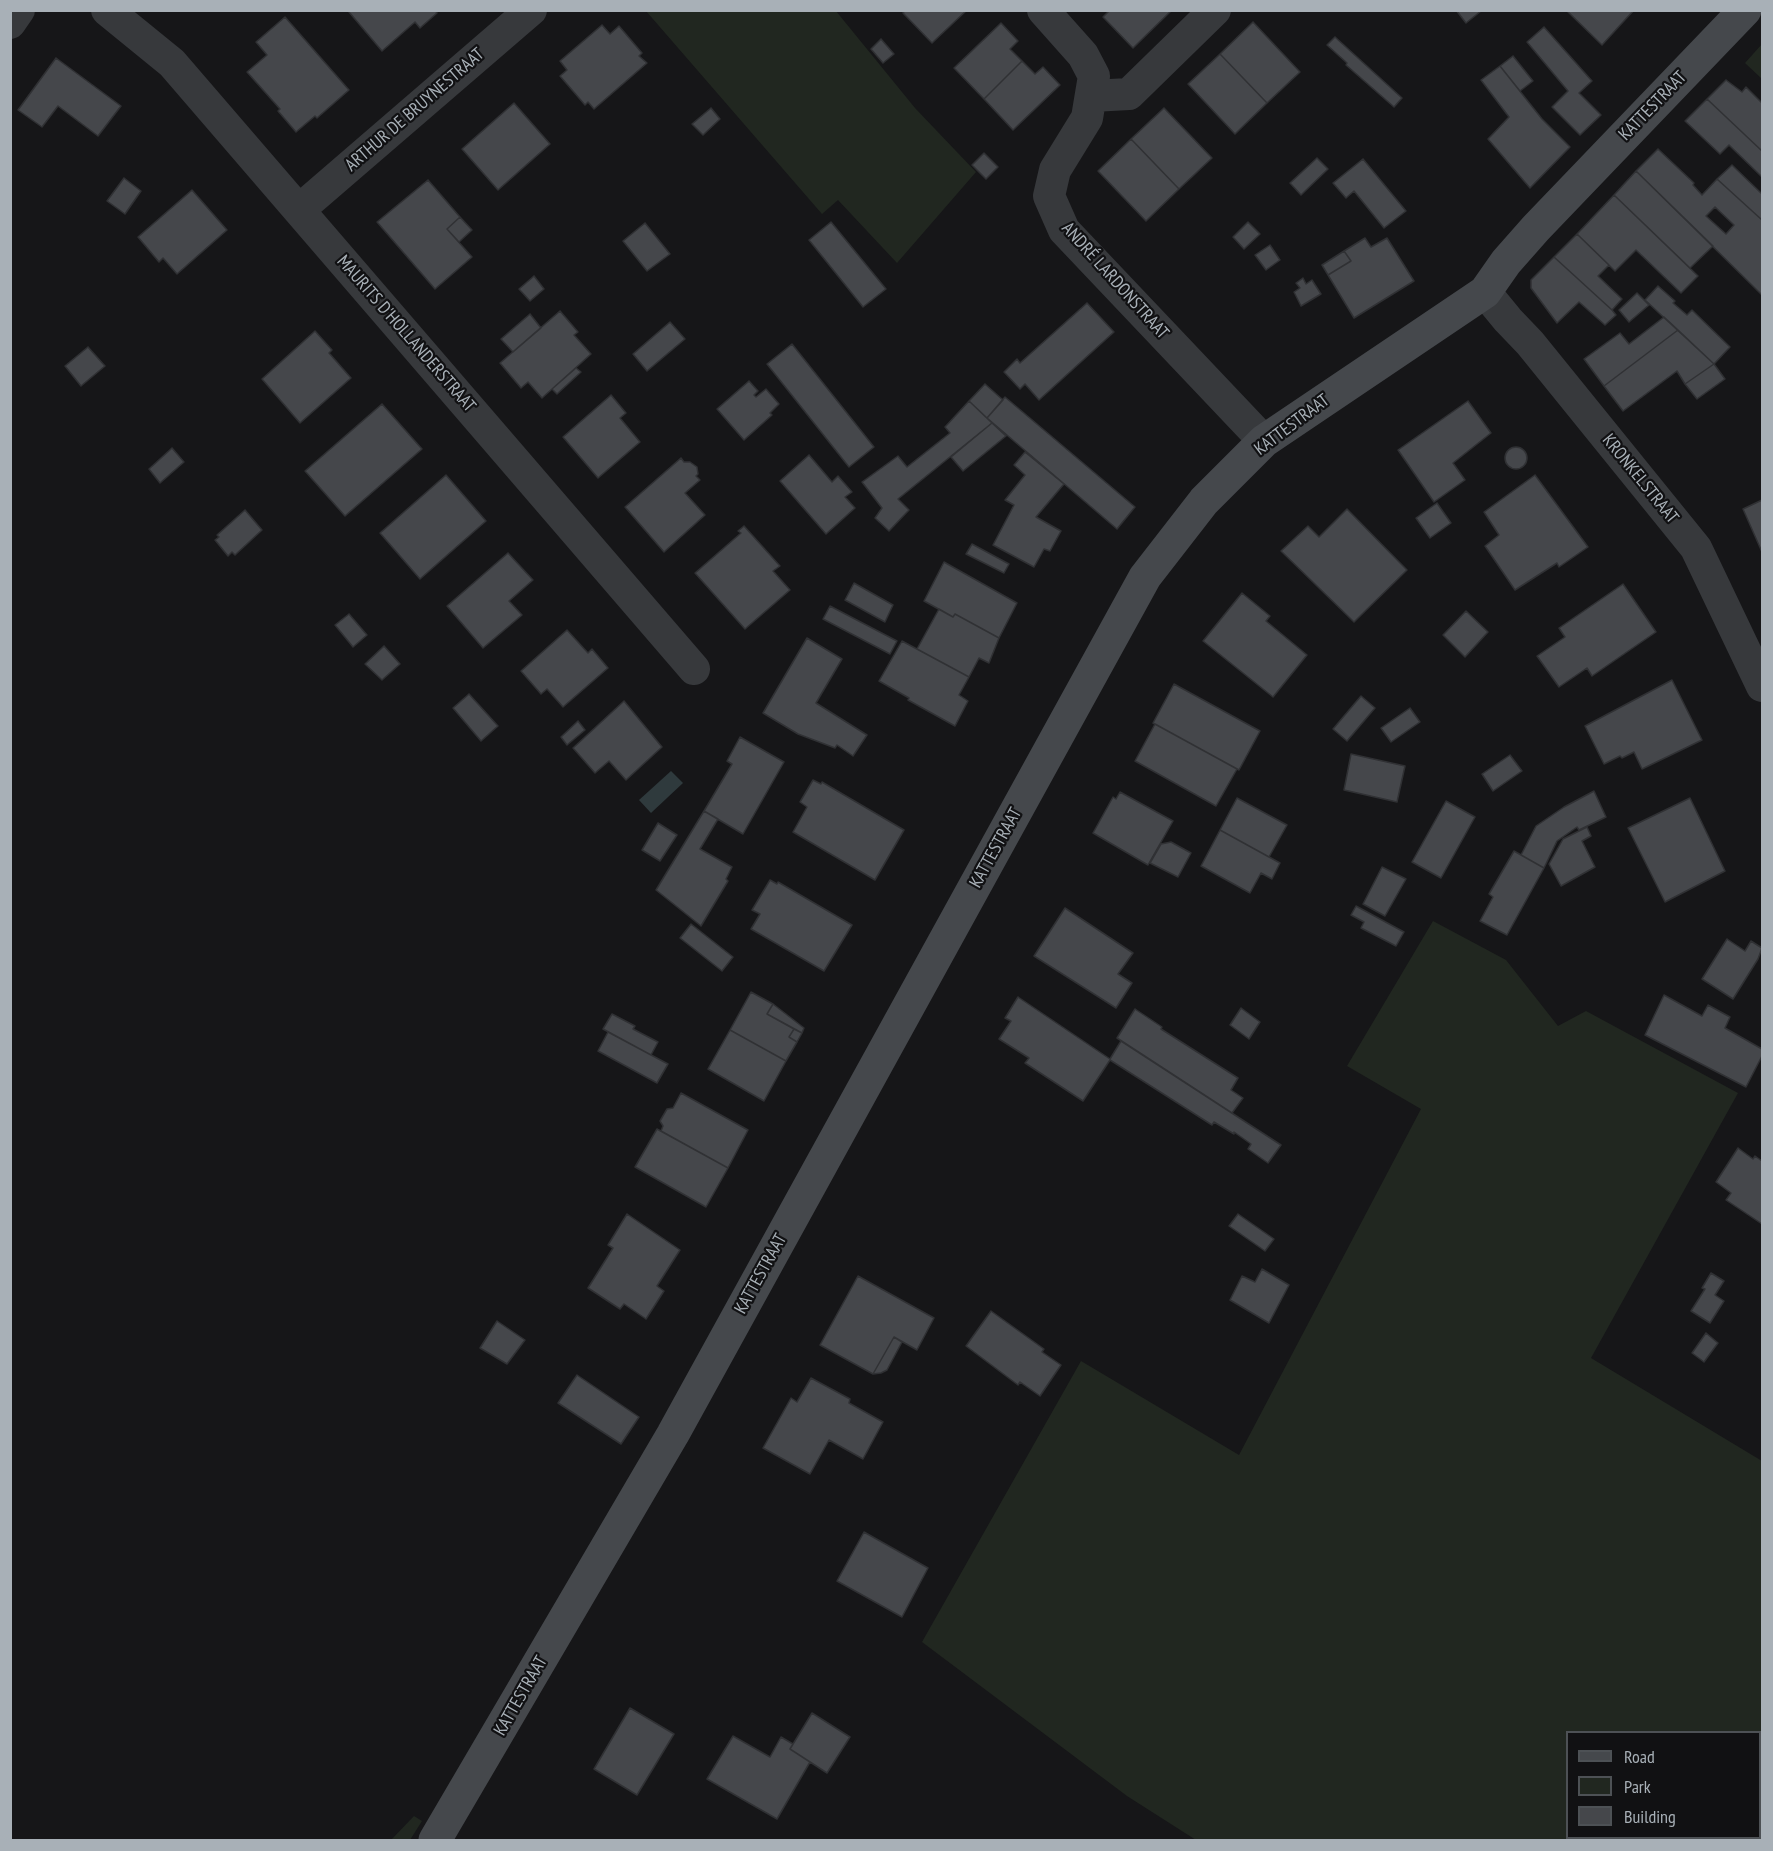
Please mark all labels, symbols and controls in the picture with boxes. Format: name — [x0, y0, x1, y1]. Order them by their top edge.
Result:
street label: ARTHUR DE BRUYNESTRAAT — [341, 44, 489, 176]
street label: KATTESTRAAT — [1615, 67, 1691, 145]
street label: ANDRÉ LARDONSTRAAT — [1057, 218, 1173, 344]
street label: MAURITS D'HOLLANDERSTRAAT — [332, 251, 480, 417]
street label: KATTESTRAAT — [1250, 390, 1334, 460]
street label: KRONKELSTRAAT — [1597, 430, 1683, 528]
street label: KATTESTRAAT — [965, 804, 1027, 892]
street label: KATTESTRAAT — [730, 1230, 792, 1318]
street label: KATTESTRAAT — [490, 1652, 552, 1740]
legend — [1566, 1731, 1761, 1839]
text: Road — [1624, 1745, 1655, 1768]
text: Park — [1624, 1775, 1651, 1798]
text: Building — [1624, 1805, 1676, 1828]

